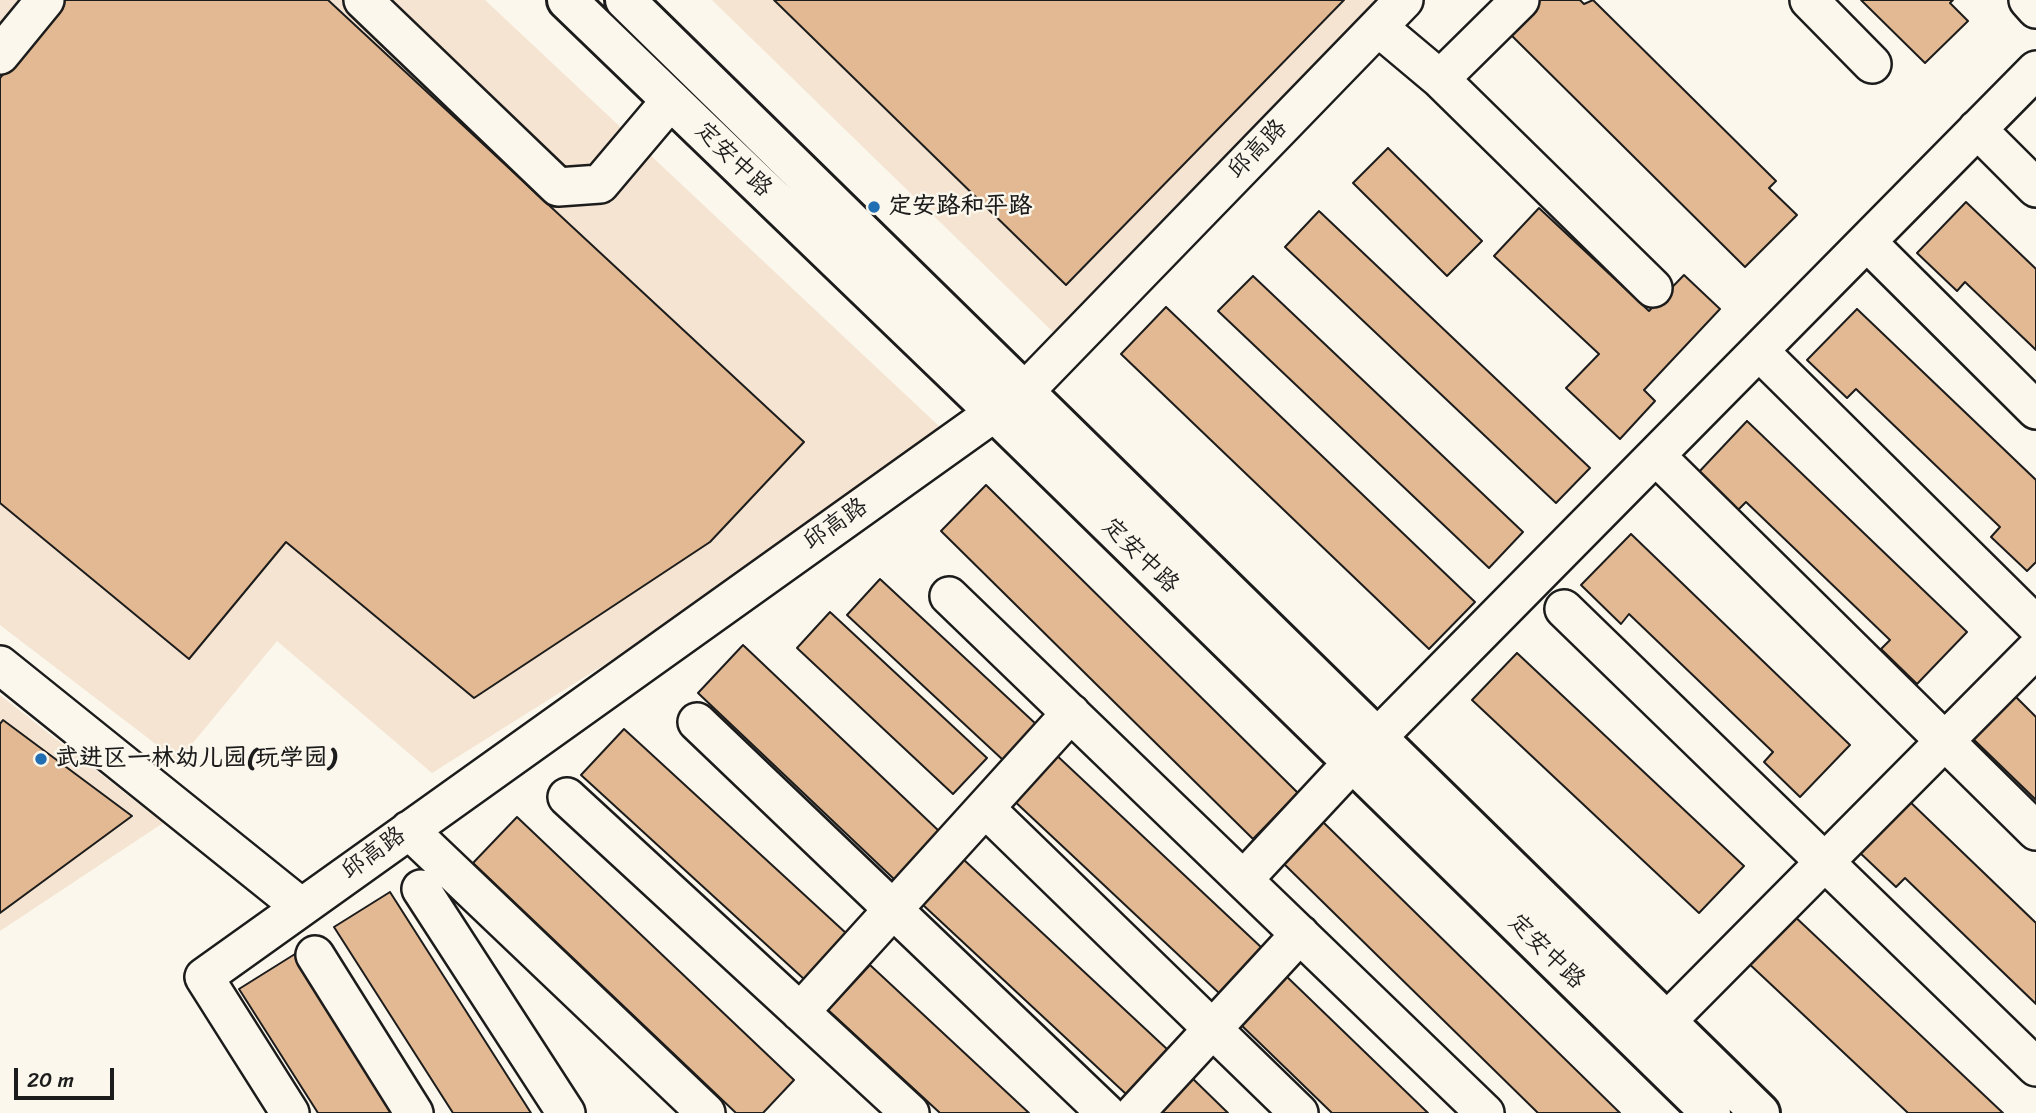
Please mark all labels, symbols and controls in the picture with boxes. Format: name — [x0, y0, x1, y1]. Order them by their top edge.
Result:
street label: 邱高路 — [1223, 114, 1293, 186]
street label: 定安中路 — [688, 116, 778, 204]
place label: 定安路和平路 — [888, 193, 1032, 221]
marker: 定安路和平路 — [866, 199, 882, 215]
street label: 邱高路 — [798, 493, 874, 557]
street label: 定安中路 — [1095, 512, 1185, 600]
place label: 武进区一林幼儿园(玩学园) — [55, 745, 336, 773]
marker: 武进区一林幼儿园(玩学园) — [33, 751, 49, 767]
street label: 邱高路 — [336, 821, 412, 887]
street label: 定安中路 — [1501, 908, 1591, 996]
scale bar — [18, 1054, 117, 1098]
text: 20 m — [27, 1061, 74, 1099]

